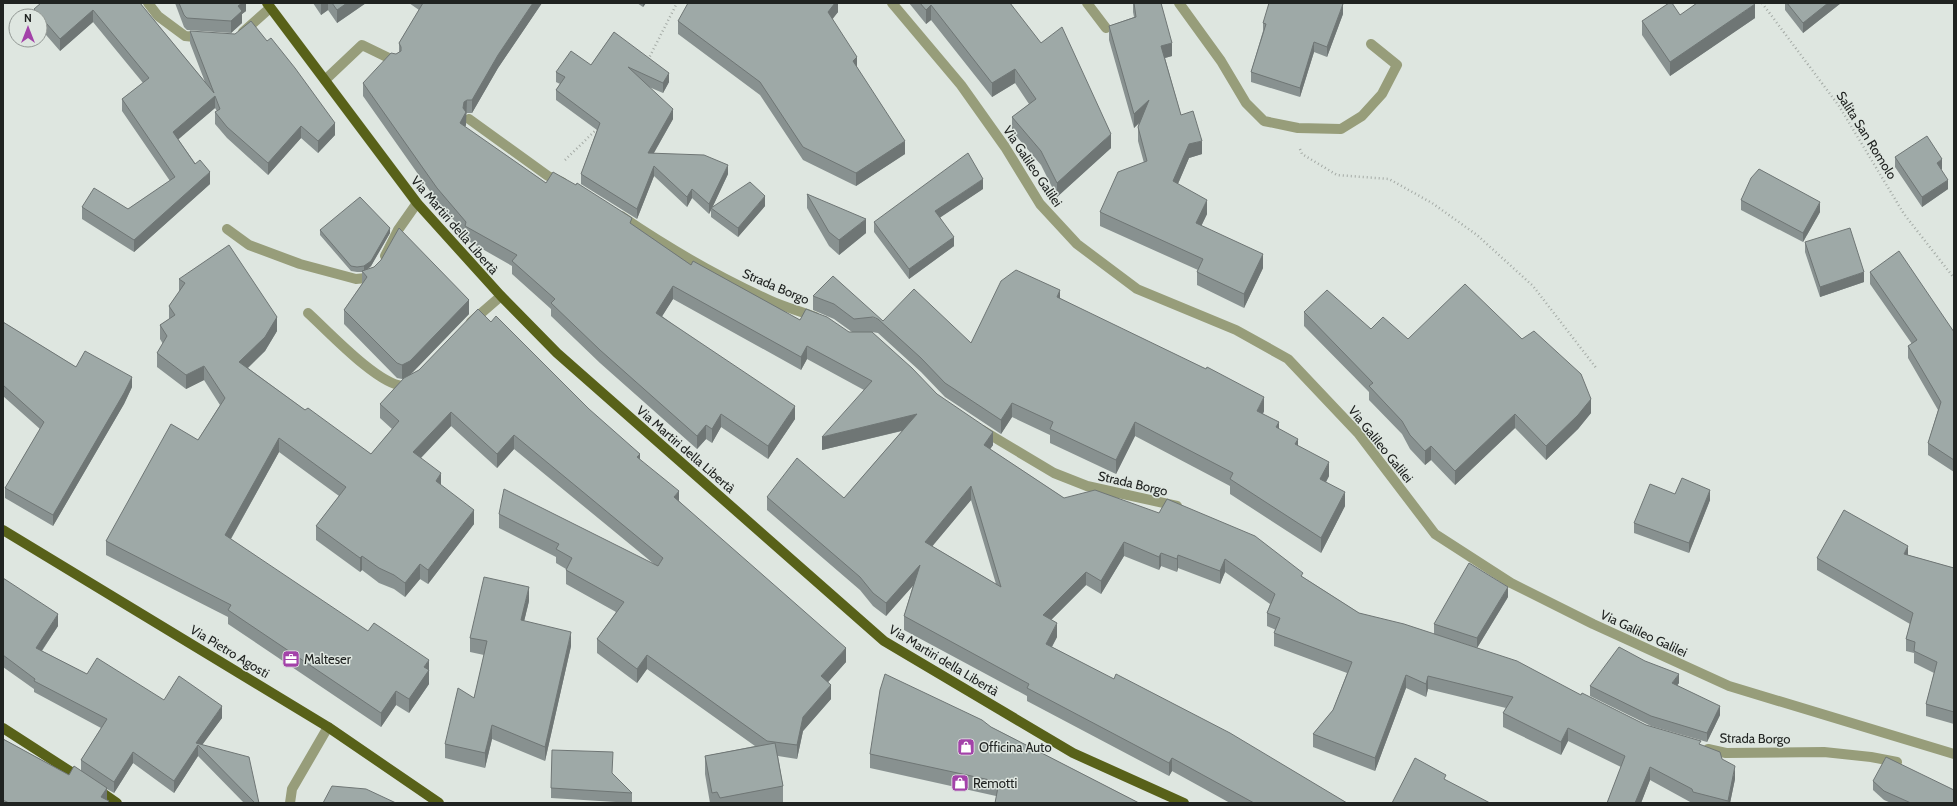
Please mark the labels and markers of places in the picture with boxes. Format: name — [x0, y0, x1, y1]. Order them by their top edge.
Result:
office icon: Malteser — [281, 649, 301, 669]
place label: Malteser — [304, 651, 352, 667]
shop icon: Officina Auto — [956, 737, 976, 757]
place label: Officina Auto — [979, 739, 1052, 755]
shop icon: Remotti — [950, 773, 970, 793]
place label: Remotti — [973, 775, 1017, 791]

